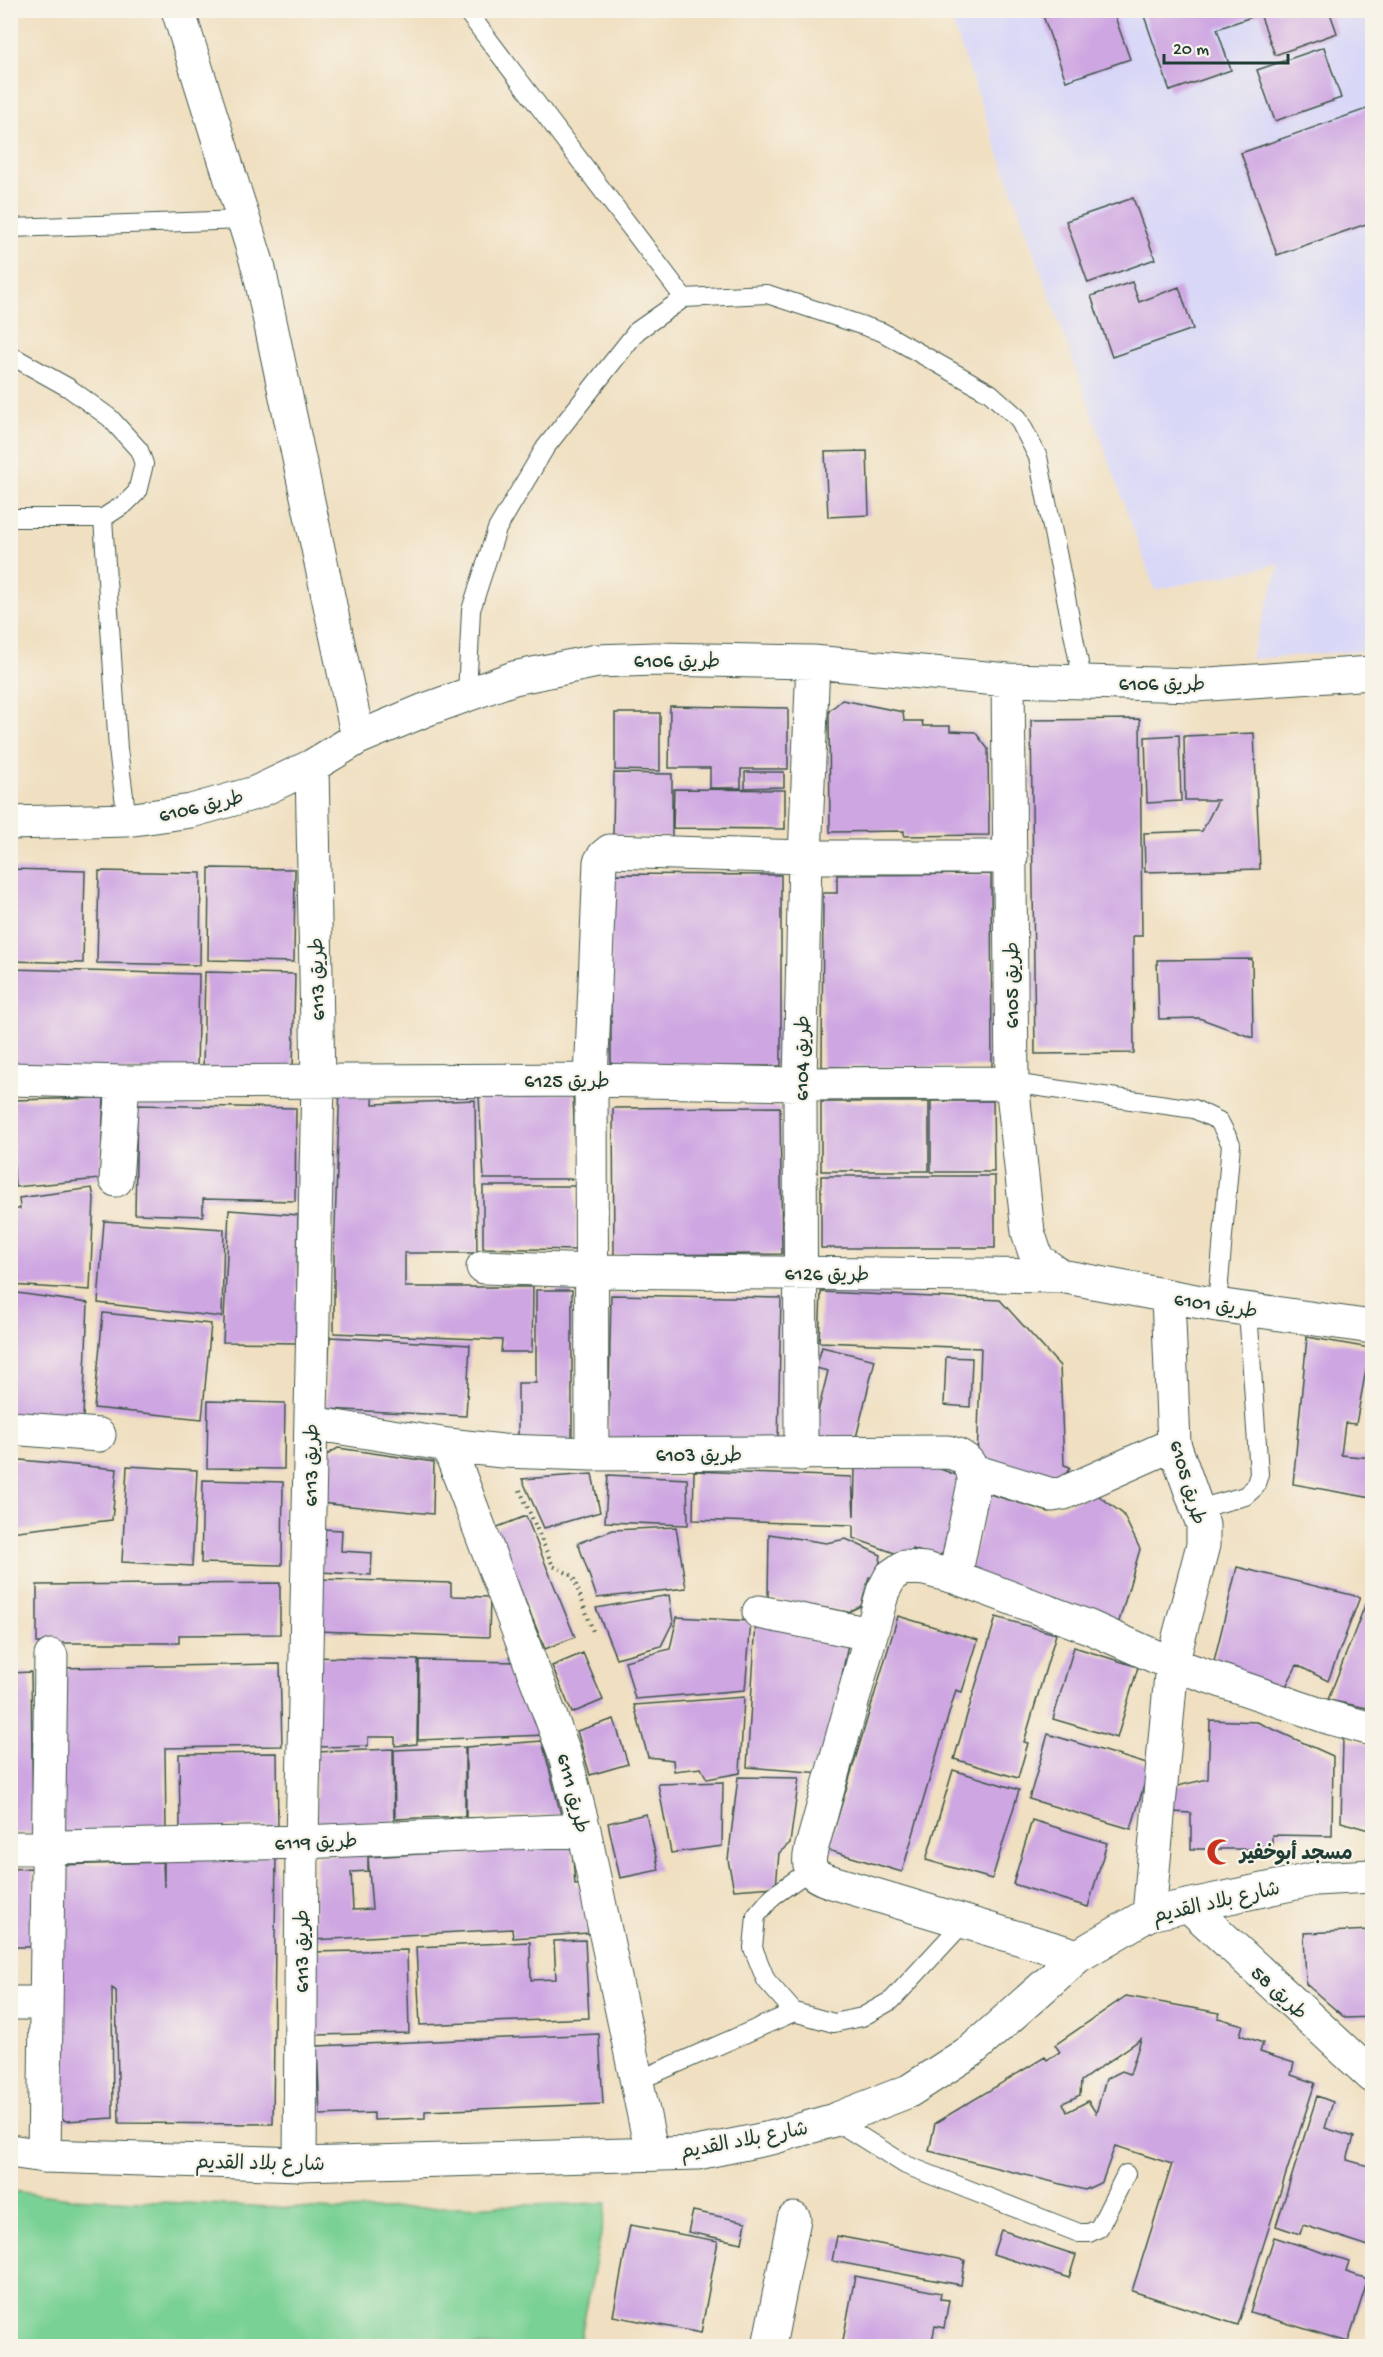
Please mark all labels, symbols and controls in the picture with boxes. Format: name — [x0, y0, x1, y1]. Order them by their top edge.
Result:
scale bar — [1164, 27, 1288, 65]
text: 20 m — [1173, 40, 1209, 61]
street label: طريق 6106 — [634, 651, 720, 675]
street label: طريق 6106 — [1119, 674, 1205, 698]
street label: طريق 6106 — [157, 787, 247, 829]
street label: طريق 6113 — [306, 937, 332, 1021]
street label: طريق 6105 — [1002, 942, 1026, 1028]
street label: طريق 6104 — [791, 1015, 817, 1101]
street label: طريق 6125 — [524, 1071, 610, 1095]
street label: طريق 6126 — [784, 1263, 870, 1289]
street label: طريق 6101 — [1172, 1289, 1259, 1325]
street label: طريق 6113 — [300, 1423, 326, 1507]
street label: طريق 6105 — [1163, 1438, 1210, 1528]
street label: طريق 6103 — [656, 1445, 742, 1469]
street label: طريق 6111 — [550, 1751, 593, 1836]
street label: طريق 6119 — [274, 1831, 358, 1857]
mosque icon: مسجد أبوخفير — [1205, 1837, 1235, 1867]
place label: مسجد أبوخفير — [1238, 1840, 1353, 1867]
street label: شارع بلاد القديم — [1151, 1878, 1283, 1931]
street label: طريق 6113 — [292, 1909, 316, 1993]
street label: طريق 58 — [1245, 1962, 1311, 2026]
street label: شارع بلاد القديم — [679, 2118, 811, 2167]
street label: شارع بلاد القديم — [195, 2152, 325, 2179]

